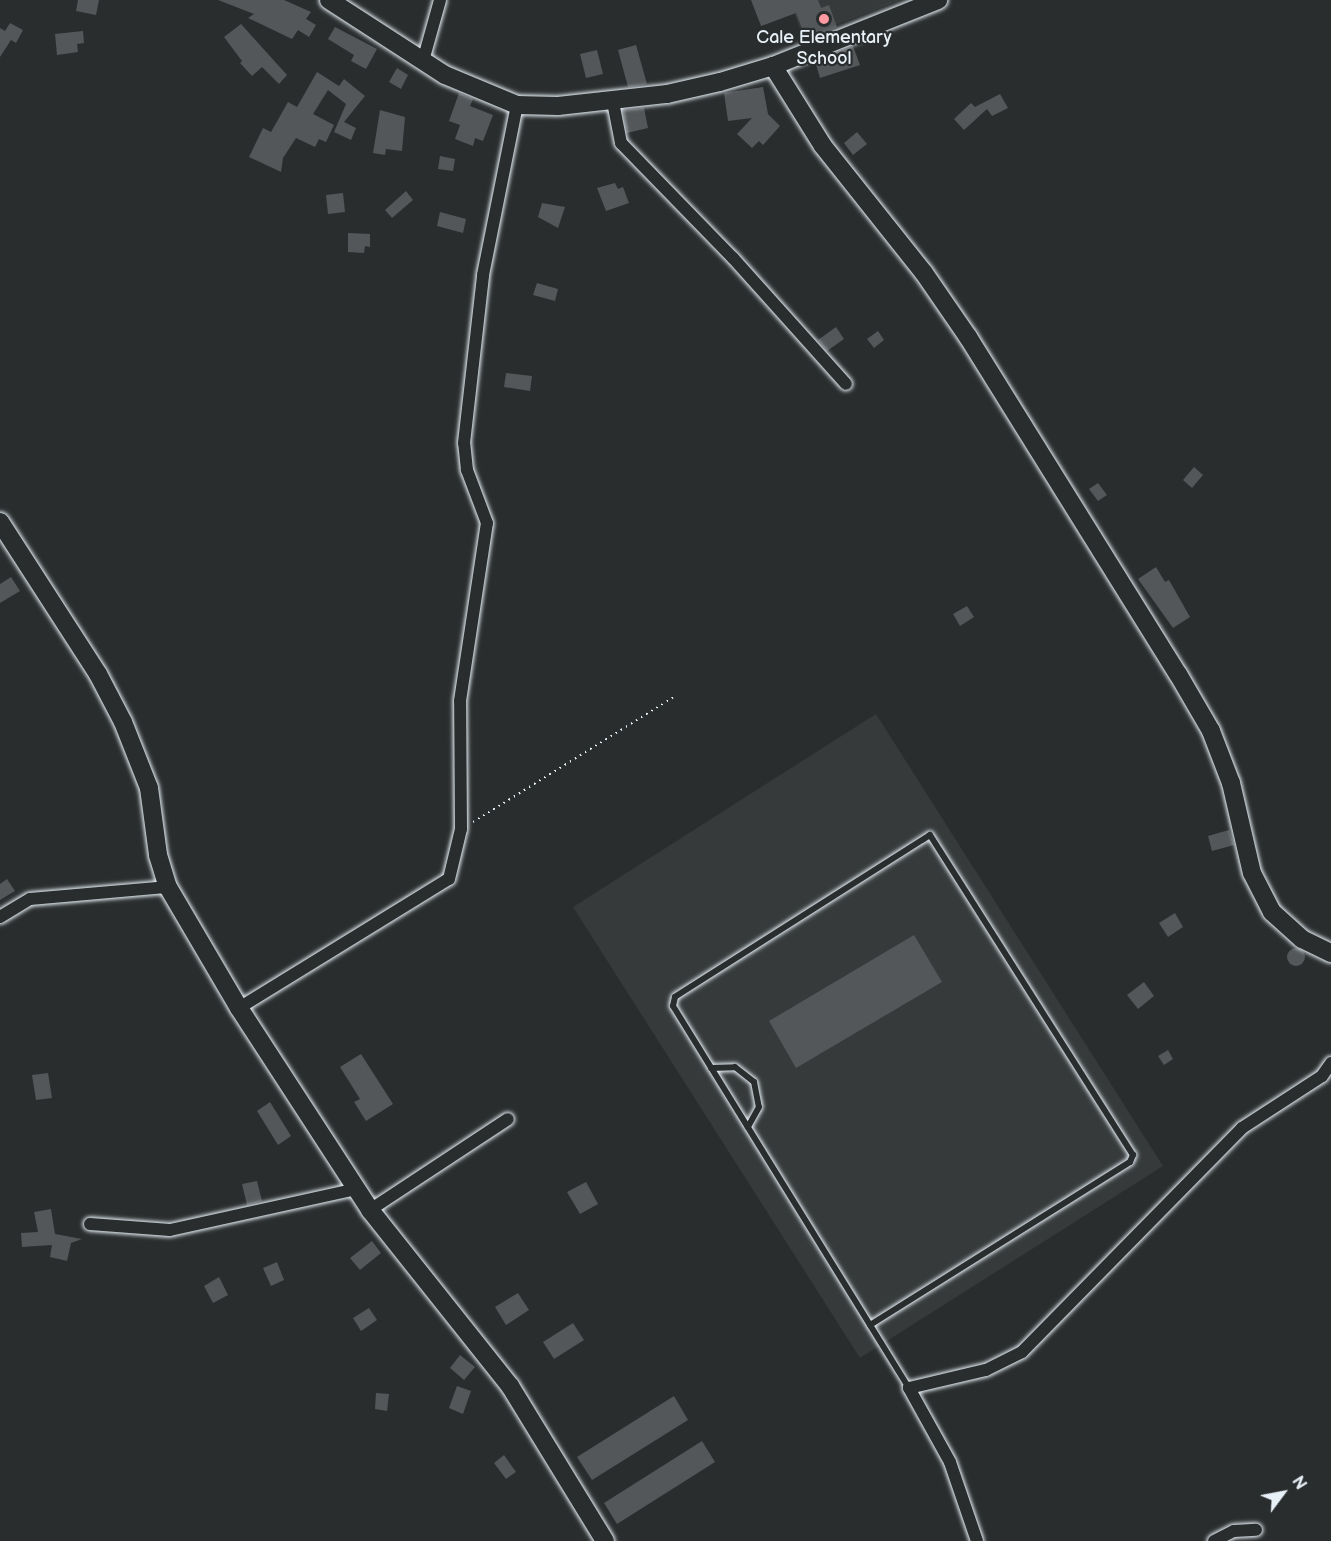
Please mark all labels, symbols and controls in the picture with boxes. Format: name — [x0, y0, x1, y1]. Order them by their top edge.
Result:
marker: Cale Elementary School — [817, 12, 831, 26]
place label: Cale Elementary School — [756, 28, 892, 70]
north arrow — [1253, 1463, 1313, 1523]
text: N — [1287, 1473, 1310, 1493]

